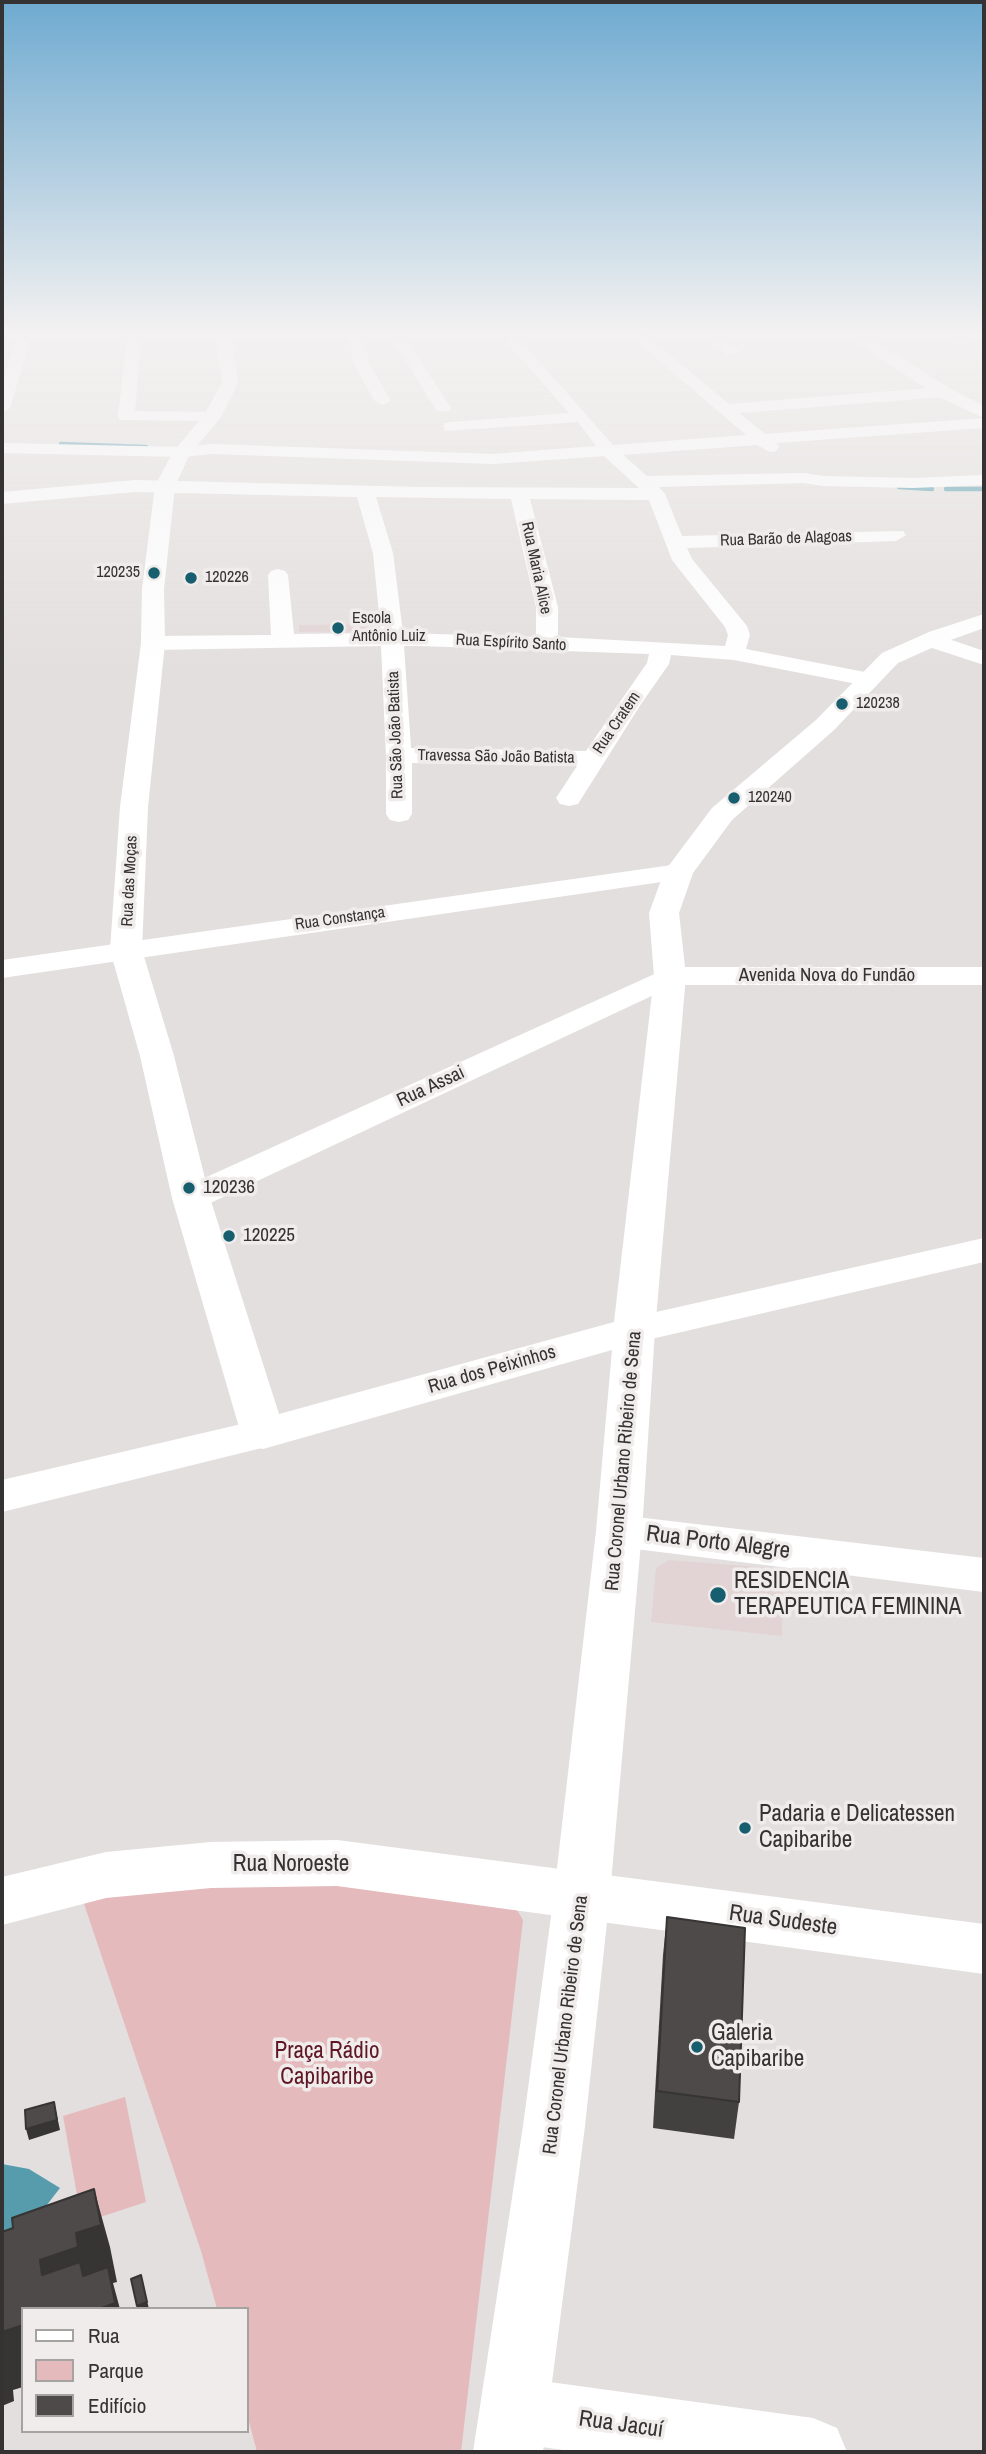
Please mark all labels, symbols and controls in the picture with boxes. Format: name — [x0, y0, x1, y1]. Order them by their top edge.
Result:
street label: Rua Maria Alice — [517, 520, 555, 616]
street label: Rua Barão de Alagoas — [720, 527, 852, 551]
place label: 120235 — [96, 563, 140, 583]
marker: 120235 — [146, 565, 162, 581]
place label: 120226 — [205, 568, 249, 588]
marker: 120226 — [183, 570, 199, 586]
place label: Escola Antônio Luiz — [352, 609, 426, 647]
marker: Escola Antônio Luiz — [330, 620, 346, 636]
street label: Rua Espírito Santo — [455, 631, 567, 655]
street label: Rua São João Batista — [384, 671, 408, 799]
street label: Rua Cratem — [589, 688, 645, 758]
place label: 120238 — [856, 694, 900, 714]
marker: 120238 — [834, 696, 850, 712]
street label: Travessa São João Batista — [417, 746, 575, 768]
place label: 120240 — [748, 788, 792, 808]
marker: 120240 — [726, 790, 742, 806]
street label: Rua das Moças — [118, 835, 142, 927]
street label: Rua Constança — [294, 903, 386, 935]
street label: Avenida Nova do Fundão — [739, 965, 915, 987]
street label: Rua Assai — [394, 1061, 468, 1113]
place label: 120236 — [203, 1177, 255, 1199]
marker: 120236 — [181, 1180, 197, 1196]
place label: 120225 — [243, 1225, 295, 1247]
marker: 120225 — [221, 1228, 237, 1244]
street label: Rua Coronel Urbano Ribeiro de Sena — [601, 1330, 647, 1592]
street label: Rua dos Peixinhos — [426, 1341, 558, 1399]
street label: Rua Porto Alegre — [645, 1520, 791, 1566]
place label: RESIDENCIA TERAPEUTICA FEMININA — [734, 1568, 961, 1622]
marker: RESIDENCIA TERAPEUTICA FEMININA — [708, 1585, 728, 1605]
place label: Padaria e Delicatessen Capibaribe — [759, 1801, 955, 1855]
marker: Padaria e Delicatessen Capibaribe — [737, 1820, 753, 1836]
street label: Rua Noroeste — [233, 1851, 349, 1879]
street label: Rua Coronel Urbano Ribeiro de Sena — [539, 1894, 593, 2156]
street label: Rua Sudeste — [727, 1900, 839, 1942]
place label: Galeria Capibaribe — [711, 2020, 804, 2074]
park label: Praça Rádio Capibaribe — [275, 2038, 379, 2092]
marker: Galeria Capibaribe — [689, 2039, 705, 2055]
legend — [21, 2307, 248, 2433]
text: Rua — [88, 2321, 120, 2350]
text: Parque — [88, 2356, 144, 2385]
text: Edifício — [88, 2391, 146, 2420]
street label: Rua Jacuí — [577, 2405, 665, 2445]

